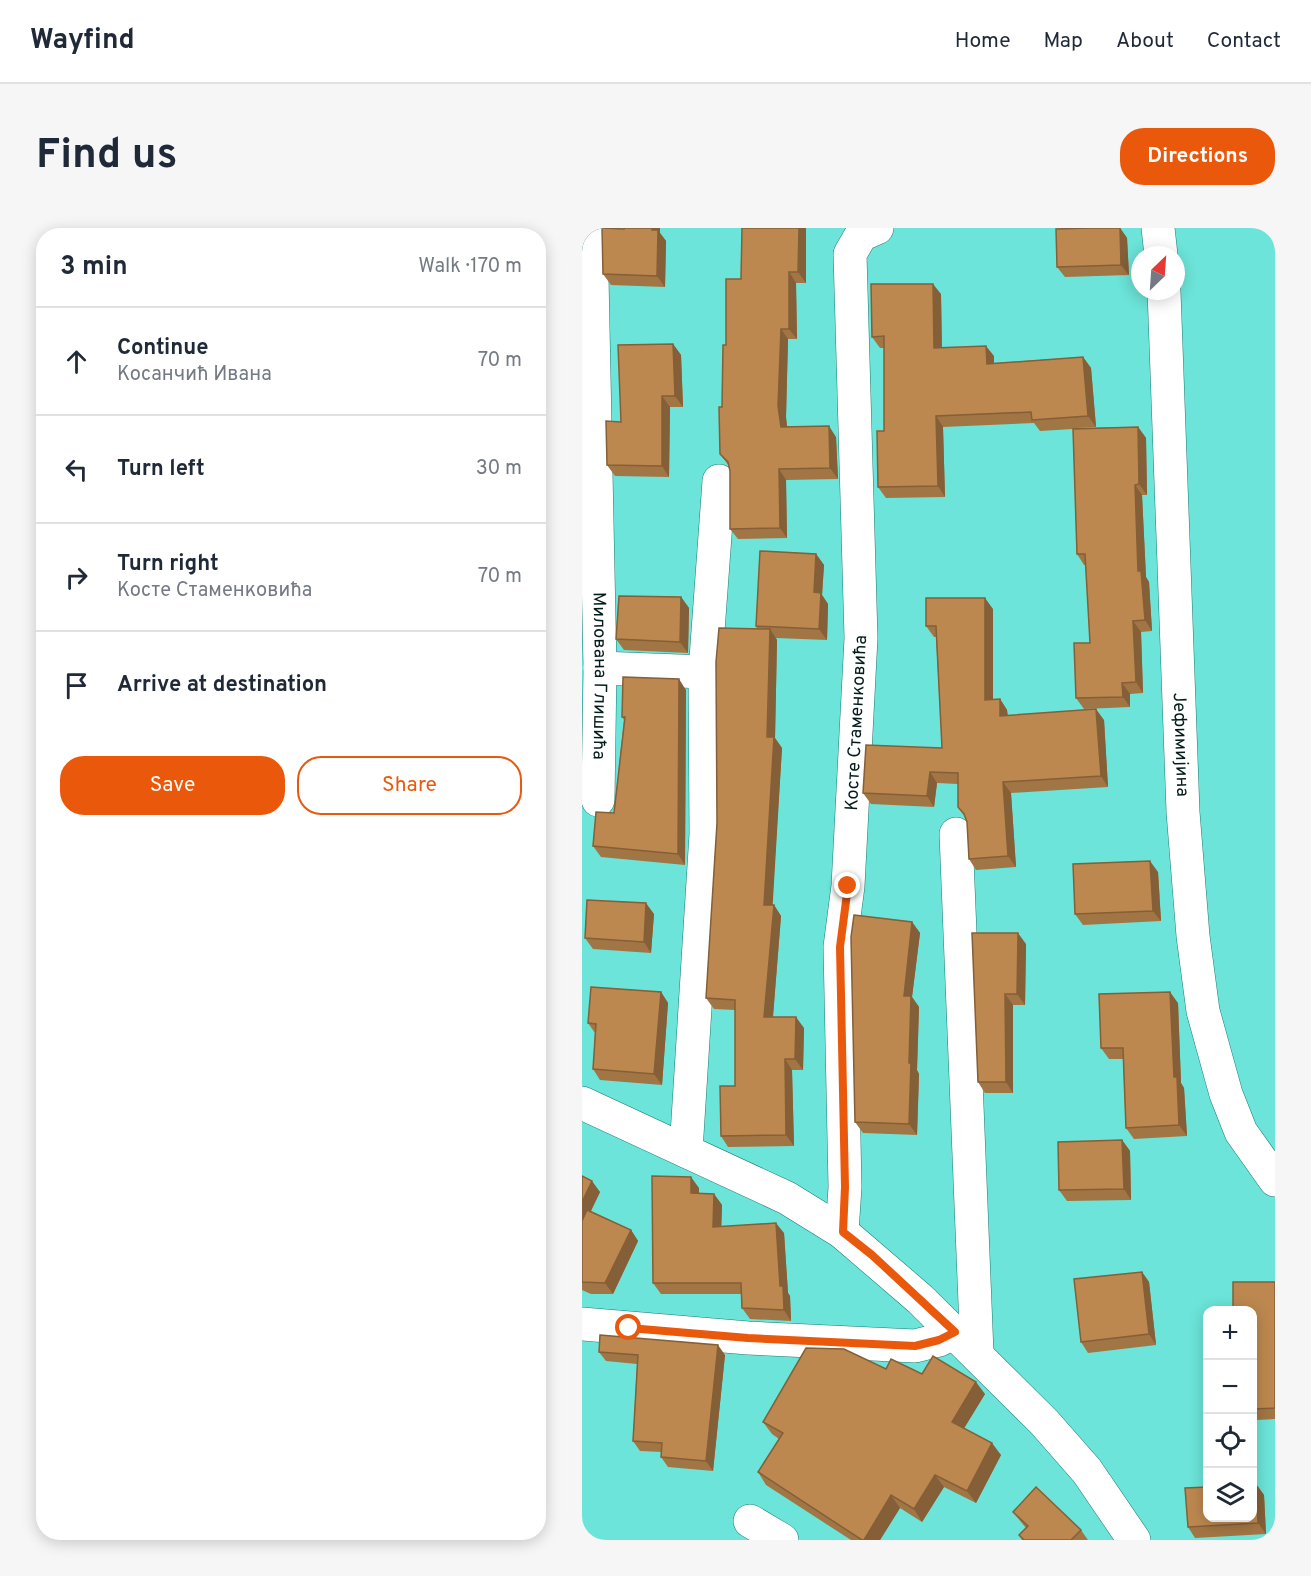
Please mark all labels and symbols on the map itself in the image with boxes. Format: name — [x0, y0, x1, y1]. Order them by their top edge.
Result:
north arrow — [1131, 246, 1185, 300]
street label: Милована Глишића — [587, 592, 612, 760]
street label: Косте Стаменковића — [840, 634, 873, 811]
street label: Јефимијина — [1167, 692, 1194, 797]
route end — [834, 872, 860, 898]
route start — [615, 1314, 641, 1340]

